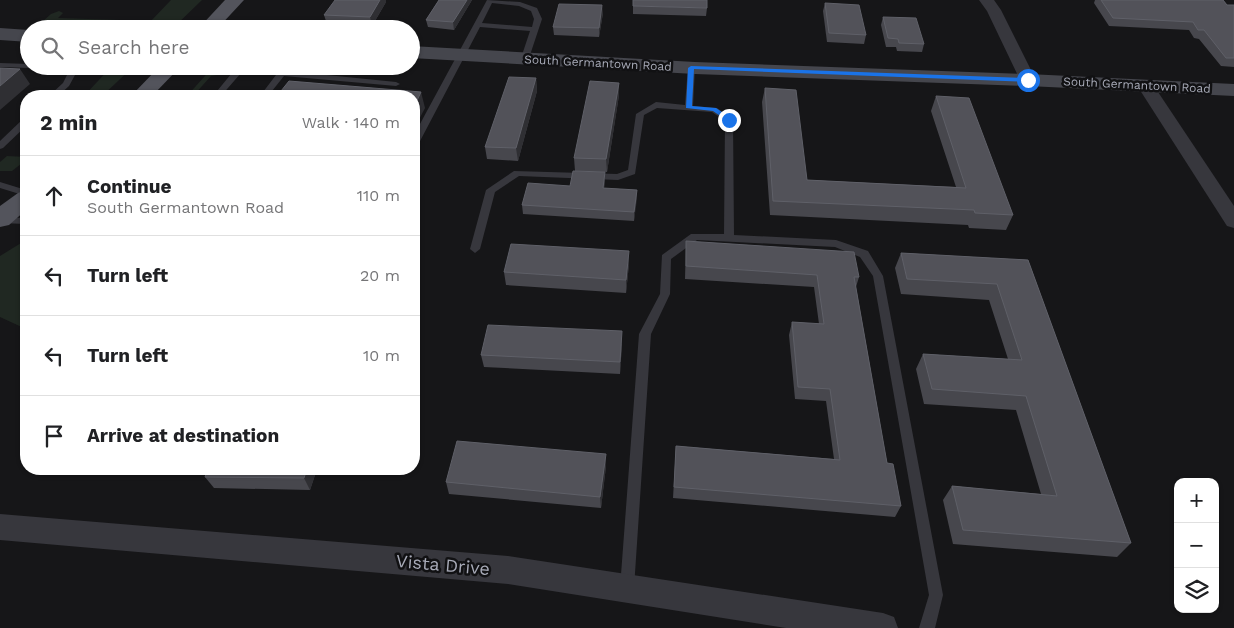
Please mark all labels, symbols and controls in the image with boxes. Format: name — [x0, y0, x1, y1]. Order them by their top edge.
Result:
search box — [20, 20, 420, 75]
icon: search — [38, 34, 66, 62]
text: Search here — [78, 36, 189, 59]
street label: South Germantown Road — [524, 52, 672, 74]
route start — [1017, 69, 1040, 92]
street label: South Germantown Road — [1063, 74, 1211, 96]
route end — [718, 109, 741, 132]
text: 2 min — [40, 110, 97, 135]
text: Walk · 140 m — [302, 113, 400, 132]
text: Continue — [87, 175, 171, 198]
icon: ahead — [40, 182, 68, 210]
text: 110 m — [357, 186, 400, 205]
text: South Germantown Road — [87, 198, 284, 217]
icon: left — [40, 262, 68, 290]
text: Turn left — [87, 264, 168, 287]
text: 20 m — [360, 266, 400, 285]
icon: left — [40, 342, 68, 370]
text: Turn left — [87, 344, 168, 367]
text: 10 m — [363, 346, 400, 365]
icon: arrive — [40, 422, 68, 450]
text: Arrive at destination — [87, 424, 279, 447]
map controls — [1174, 478, 1219, 613]
button: + — [1174, 478, 1219, 523]
button: − — [1174, 523, 1219, 568]
street label: Vista Drive — [395, 550, 491, 579]
button: layers — [1174, 568, 1219, 613]

